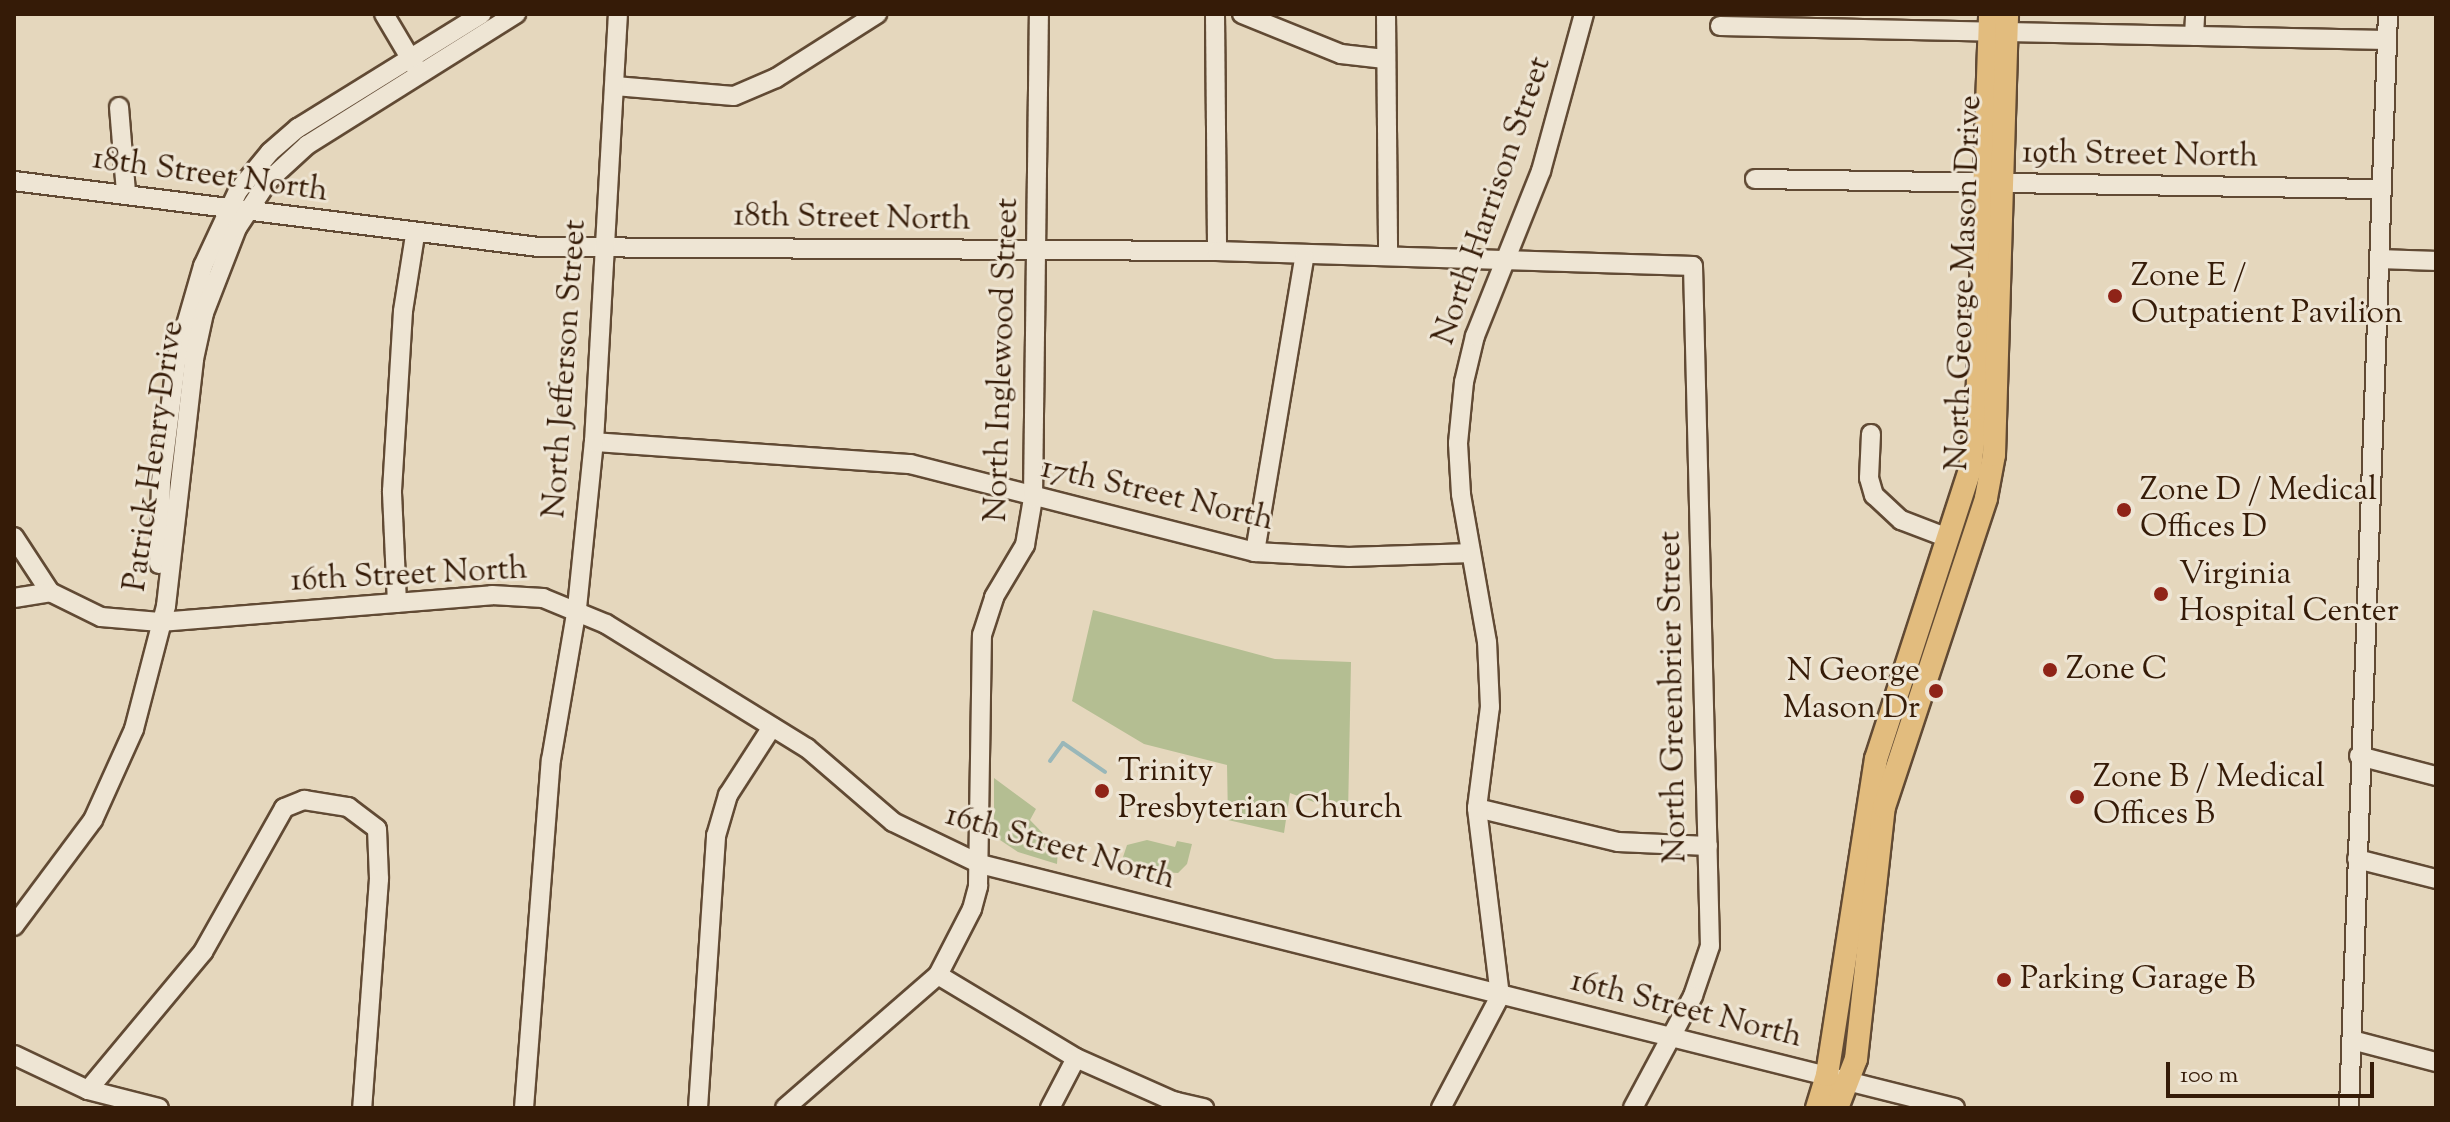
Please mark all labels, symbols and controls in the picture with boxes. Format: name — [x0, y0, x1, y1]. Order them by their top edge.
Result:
street label: North Harrison Street — [1426, 52, 1560, 350]
street label: North George Mason Drive — [1939, 95, 1991, 471]
street label: 19th Street North — [2022, 135, 2258, 177]
street label: 18th Street North — [90, 140, 330, 212]
street label: North Inglewood Street — [978, 197, 1028, 523]
street label: 18th Street North — [733, 198, 971, 240]
street label: North Jefferson Street — [536, 218, 596, 520]
place label: Zone E / Outpatient Pavilion — [2131, 259, 2403, 334]
marker: Zone E / Outpatient Pavilion — [2106, 287, 2124, 305]
street label: Patrick Henry Drive — [117, 318, 193, 594]
street label: 17th Street North — [1037, 450, 1277, 540]
place label: Zone D / Medical Offices D — [2140, 473, 2377, 548]
marker: Zone D / Medical Offices D — [2115, 501, 2133, 519]
street label: North Greenbrier Street — [1652, 530, 1696, 864]
street label: 16th Street North — [290, 551, 528, 601]
place label: Virginia Hospital Center — [2179, 557, 2399, 632]
marker: Virginia Hospital Center — [2150, 583, 2172, 605]
place label: Zone C — [2066, 651, 2168, 689]
place label: N George Mason Dr — [1783, 654, 1920, 729]
marker: Zone C — [2041, 661, 2059, 679]
marker: N George Mason Dr — [1927, 682, 1945, 700]
place label: Trinity Presbyterian Church — [1118, 754, 1403, 829]
place label: Zone B / Medical Offices B — [2093, 760, 2325, 835]
marker: Trinity Presbyterian Church — [1093, 782, 1111, 800]
marker: Zone B / Medical Offices B — [2068, 788, 2086, 806]
street label: 16th Street North — [941, 797, 1179, 899]
place label: Parking Garage B — [2020, 961, 2255, 999]
street label: 16th Street North — [1566, 963, 1806, 1057]
marker: Parking Garage B — [1995, 971, 2013, 989]
scale bar — [2170, 1046, 2378, 1096]
text: 100 m — [2180, 1059, 2238, 1093]

